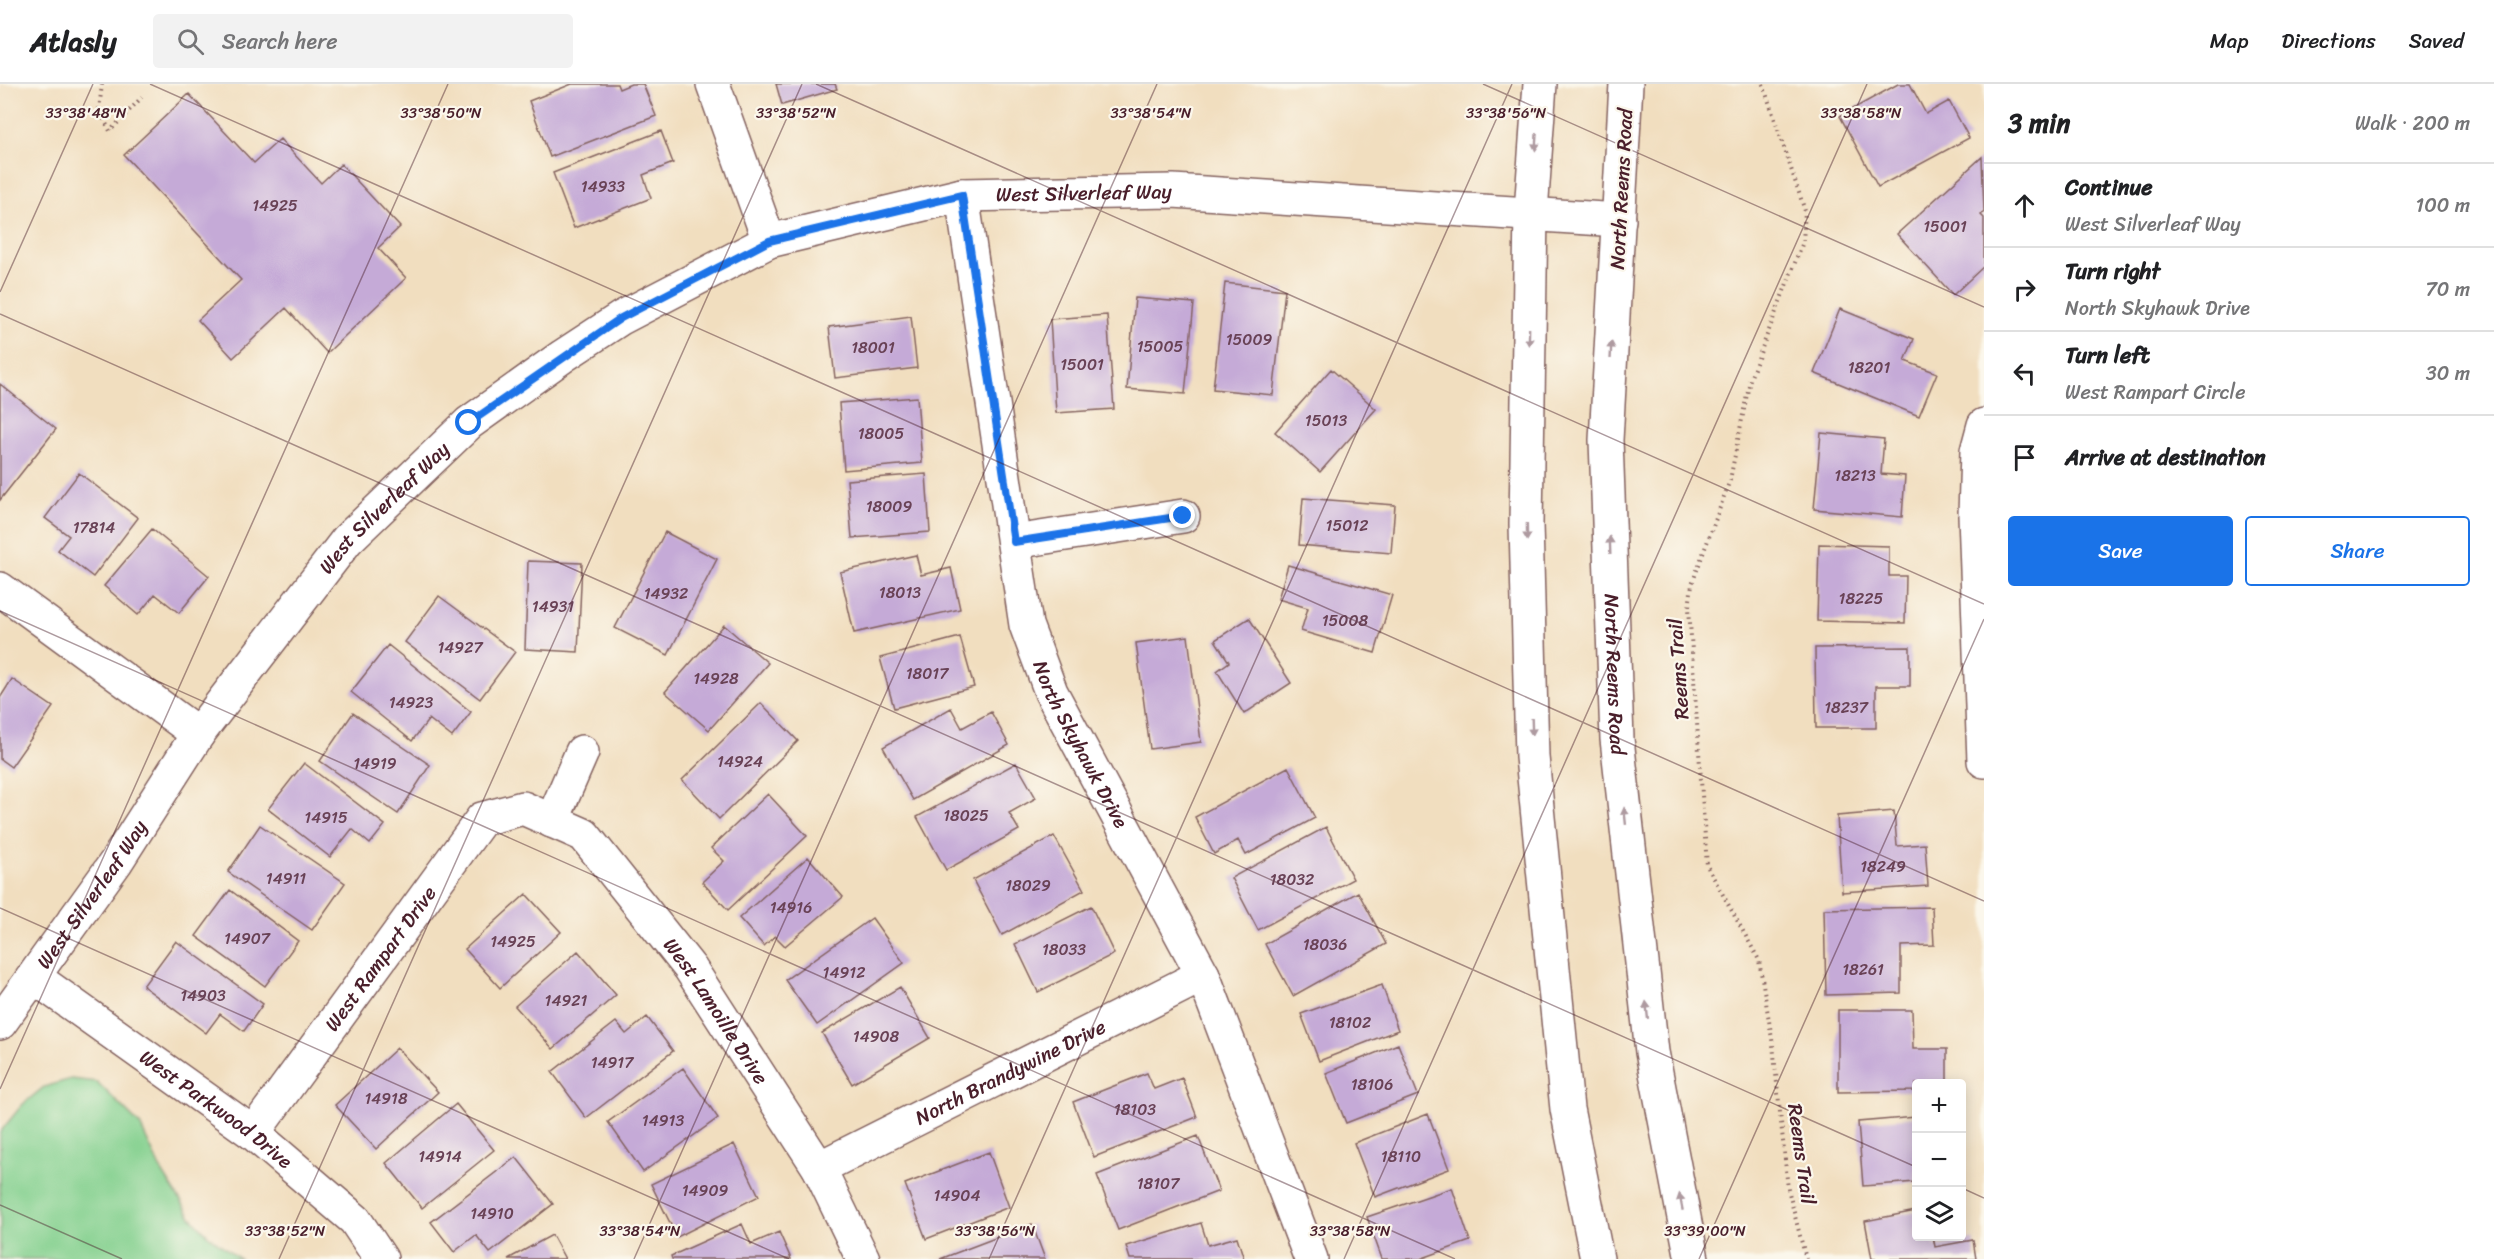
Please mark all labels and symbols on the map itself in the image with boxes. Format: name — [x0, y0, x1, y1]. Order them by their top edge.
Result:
text: 33°38'48"N — [46, 100, 127, 126]
text: 33°38'50"N — [400, 100, 482, 126]
text: 33°38'52"N — [756, 100, 837, 126]
text: 33°38'54"N — [1111, 100, 1192, 126]
text: 33°38'56"N — [1466, 100, 1547, 126]
text: 33°38'58"N — [1821, 100, 1902, 126]
street label: North Reems Road — [1600, 106, 1643, 270]
one-way arrow — [1532, 133, 1541, 152]
house number: 14933 — [581, 172, 625, 201]
street label: West Silverleaf Way — [996, 174, 1173, 212]
house number: 14925 — [252, 191, 298, 220]
house number: 15001 — [1923, 212, 1967, 241]
house number: 15009 — [1226, 325, 1273, 354]
one-way arrow — [1524, 328, 1534, 347]
house number: 15005 — [1137, 332, 1184, 361]
house number: 18001 — [851, 333, 895, 362]
one-way arrow — [1607, 341, 1616, 360]
house number: 15001 — [1060, 350, 1104, 379]
house number: 18201 — [1848, 353, 1890, 382]
house number: 15013 — [1305, 406, 1347, 435]
route start — [455, 409, 481, 435]
house number: 18005 — [858, 419, 904, 448]
street label: West Silverleaf Way — [310, 433, 459, 582]
house number: 18213 — [1834, 461, 1876, 490]
house number: 18009 — [866, 492, 912, 521]
route end — [1169, 502, 1195, 528]
house number: 15012 — [1326, 511, 1368, 540]
house number: 17814 — [73, 513, 115, 542]
one-way arrow — [1522, 523, 1531, 542]
one-way arrow — [1605, 535, 1615, 554]
house number: 18013 — [879, 578, 921, 607]
house number: 14932 — [644, 579, 688, 608]
house number: 18225 — [1839, 584, 1884, 613]
house number: 14931 — [532, 592, 574, 621]
street label: North Reems Road — [1594, 593, 1636, 758]
house number: 15008 — [1322, 606, 1369, 635]
street label: Reems Trail — [1657, 616, 1699, 721]
house number: 14927 — [437, 633, 483, 662]
street label: North Skyhawk Drive — [1023, 655, 1138, 835]
house number: 18017 — [906, 659, 949, 688]
house number: 14928 — [693, 664, 739, 693]
house number: 14923 — [389, 688, 434, 717]
house number: 18237 — [1824, 693, 1869, 722]
one-way arrow — [1527, 718, 1536, 737]
house number: 14924 — [717, 747, 763, 776]
house number: 14919 — [353, 749, 397, 778]
house number: 18025 — [943, 801, 989, 830]
house number: 14915 — [304, 803, 348, 832]
one-way arrow — [1621, 806, 1630, 825]
street label: West Silverleaf Way — [27, 812, 157, 977]
house number: 18249 — [1860, 852, 1906, 881]
house number: 14911 — [266, 864, 306, 893]
house number: 18032 — [1270, 865, 1314, 894]
house number: 18029 — [1005, 871, 1051, 900]
street label: West Rampart Drive — [315, 878, 446, 1039]
house number: 14916 — [770, 893, 812, 922]
house number: 14907 — [224, 924, 271, 953]
house number: 14925 — [490, 927, 536, 956]
street label: West Lamoille Drive — [654, 930, 778, 1092]
house number: 18036 — [1303, 930, 1347, 959]
house number: 18033 — [1042, 935, 1086, 964]
house number: 18261 — [1842, 955, 1884, 984]
house number: 14912 — [823, 958, 865, 987]
house number: 14903 — [180, 981, 226, 1010]
house number: 14921 — [545, 986, 588, 1015]
one-way arrow — [1642, 1000, 1652, 1019]
house number: 18102 — [1329, 1008, 1371, 1037]
street label: North Brandywine Drive — [909, 1010, 1112, 1135]
house number: 14908 — [853, 1022, 900, 1051]
street label: West Parkwood Drive — [132, 1040, 301, 1178]
house number: 14917 — [591, 1048, 634, 1077]
house number: 18106 — [1351, 1070, 1393, 1099]
house number: 14918 — [364, 1084, 408, 1113]
house number: 18103 — [1114, 1095, 1156, 1124]
street label: Reems Trail — [1777, 1101, 1826, 1208]
house number: 14913 — [642, 1106, 684, 1135]
house number: 14914 — [418, 1142, 462, 1171]
house number: 18110 — [1381, 1142, 1421, 1171]
house number: 18107 — [1137, 1169, 1180, 1198]
house number: 14909 — [682, 1176, 728, 1205]
house number: 14904 — [934, 1181, 980, 1210]
one-way arrow — [1676, 1192, 1685, 1211]
house number: 14910 — [470, 1199, 514, 1228]
text: 33°38'52"N — [245, 1218, 326, 1244]
text: 33°38'54"N — [600, 1218, 681, 1244]
text: 33°38'56"N — [955, 1218, 1036, 1244]
text: 33°38'58"N — [1310, 1218, 1391, 1244]
text: 33°39'00"N — [1664, 1218, 1746, 1244]

